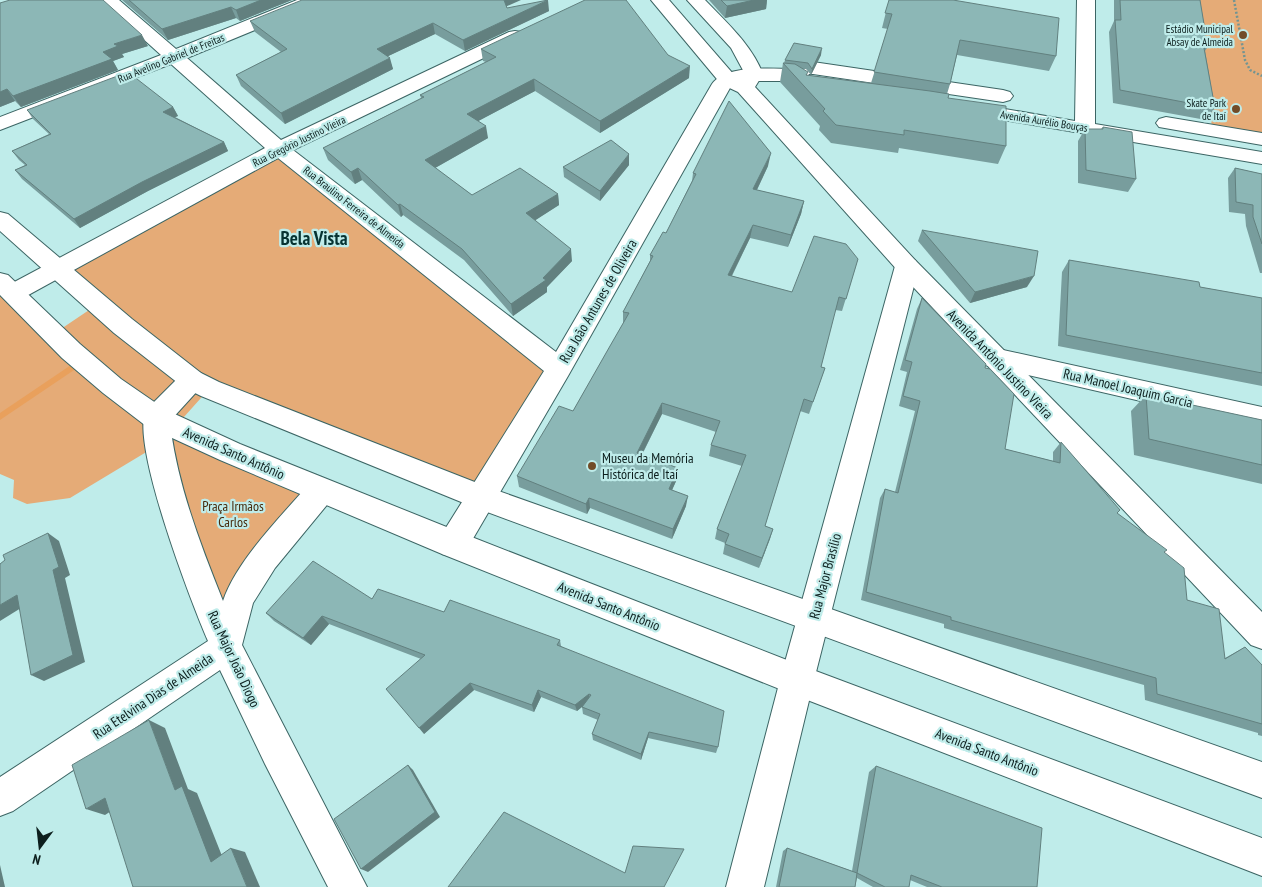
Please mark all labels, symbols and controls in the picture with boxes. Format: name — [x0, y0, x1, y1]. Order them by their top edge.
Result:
place label: Estádio Municipal Absay de Almeida — [1166, 22, 1233, 49]
marker: Estádio Municipal Absay de Almeida — [1237, 29, 1249, 41]
street label: Rua Avelino Gabriel de Freitas — [116, 30, 227, 86]
place label: Skate Park de Itaí — [1186, 96, 1227, 123]
marker: Skate Park de Itaí — [1230, 103, 1242, 115]
street label: Avenida Aurélio Bouças — [999, 107, 1089, 135]
street label: Rua Gregório Justino Vieira — [250, 112, 348, 170]
street label: Rua Braulino Ferreira de Almeida — [300, 163, 408, 251]
district label: Bela Vista — [280, 226, 348, 250]
street label: Rua João Antunes de Oliveira — [555, 236, 641, 366]
street label: Avenida Antônio Justino Vieira — [943, 306, 1057, 422]
street label: Rua Manoel Joaquim Garcia — [1062, 364, 1194, 412]
street label: Avenida Santo Antônio — [180, 423, 288, 483]
place label: Museu da Memória Histórica de Itaí — [602, 449, 694, 483]
marker: Museu da Memória Histórica de Itaí — [586, 460, 598, 472]
park label: Praça Irmãos Carlos — [202, 497, 264, 531]
street label: Rua Major Brasílio — [805, 531, 845, 621]
street label: Avenida Santo Antônio — [555, 577, 663, 635]
street label: Rua Major João Diogo — [204, 608, 264, 710]
street label: Rua Etelvina Dias de Almeida — [90, 649, 216, 743]
street label: Avenida Santo Antônio — [933, 724, 1041, 780]
north arrow — [15, 822, 65, 872]
text: N — [31, 850, 43, 869]

